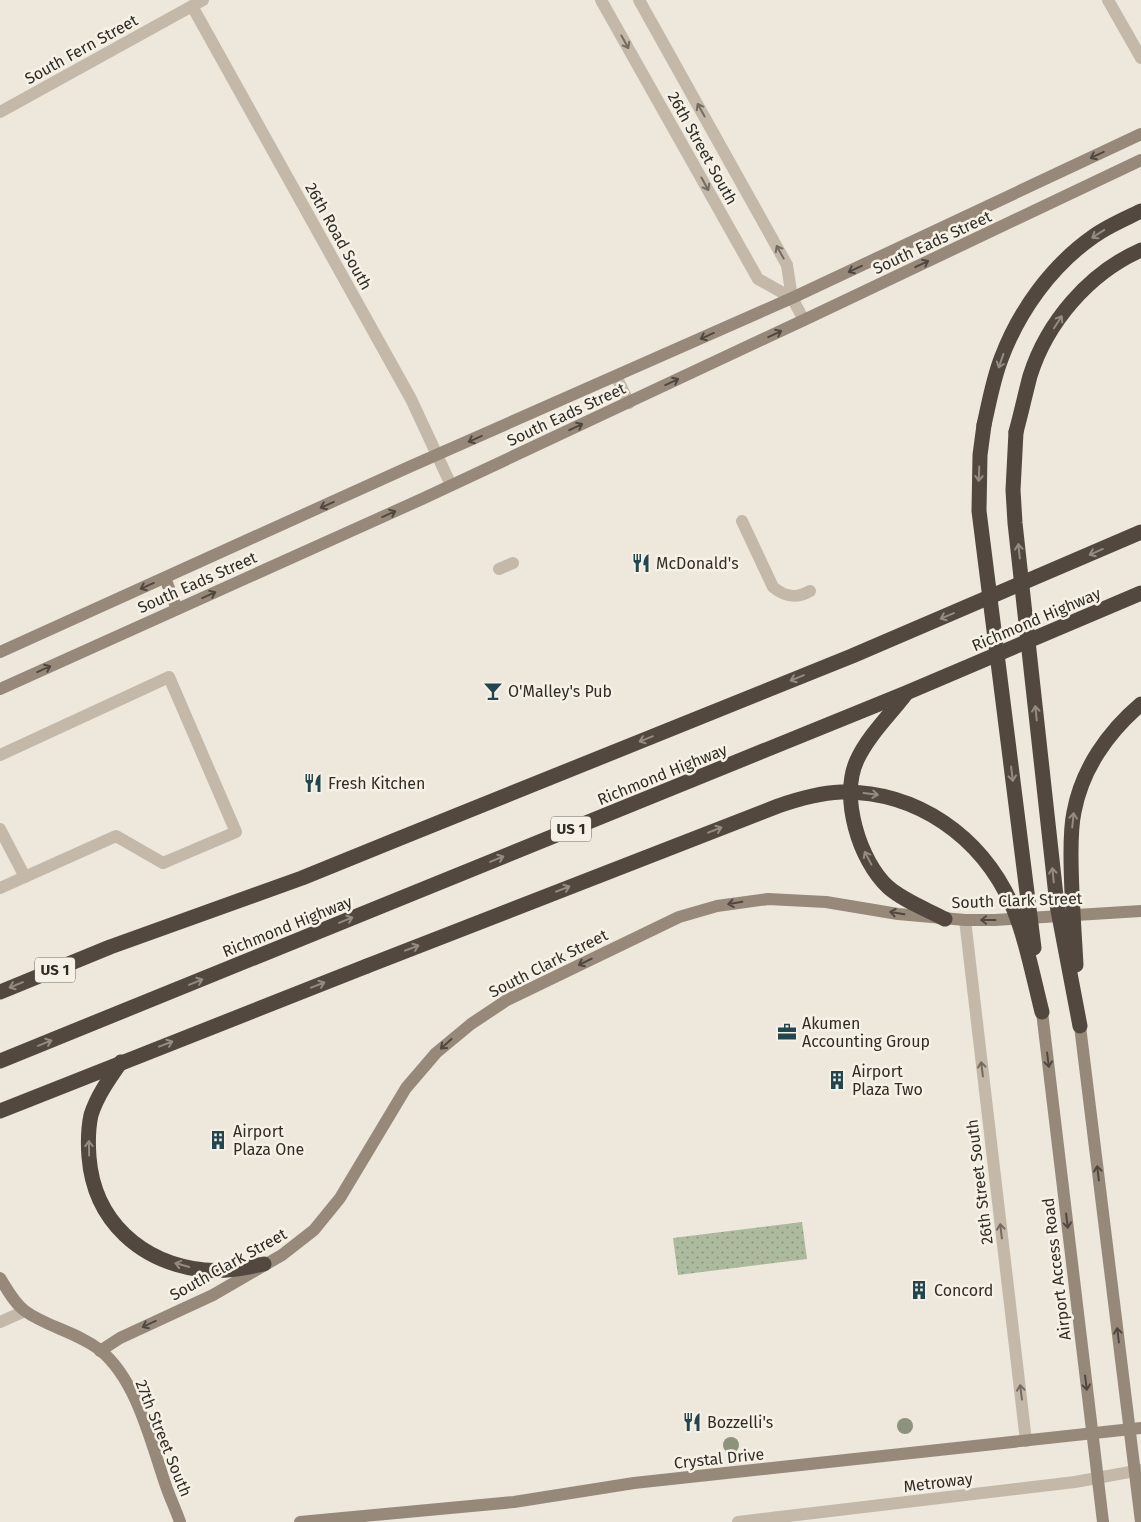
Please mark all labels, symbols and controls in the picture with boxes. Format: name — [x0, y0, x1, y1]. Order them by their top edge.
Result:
street label: South Fern Street — [22, 10, 141, 88]
one-way arrow — [620, 35, 630, 49]
street label: 26th Street South — [664, 89, 741, 208]
one-way arrow — [695, 103, 705, 117]
one-way arrow — [1090, 150, 1105, 160]
one-way arrow — [700, 176, 710, 191]
street label: 26th Road South — [301, 179, 376, 293]
street label: South Eads Street — [870, 207, 995, 278]
one-way arrow — [1091, 229, 1105, 239]
one-way arrow — [774, 245, 784, 259]
one-way arrow — [914, 259, 929, 269]
one-way arrow — [848, 264, 863, 274]
one-way arrow — [1052, 315, 1063, 329]
one-way arrow — [767, 329, 782, 338]
one-way arrow — [700, 331, 715, 341]
one-way arrow — [996, 352, 1005, 368]
one-way arrow — [664, 377, 679, 387]
street label: South Eads Street — [504, 379, 629, 450]
one-way arrow — [568, 422, 583, 432]
one-way arrow — [468, 435, 483, 444]
one-way arrow — [975, 466, 984, 482]
one-way arrow — [320, 500, 335, 510]
one-way arrow — [381, 508, 396, 518]
one-way arrow — [1014, 544, 1023, 560]
one-way arrow — [1089, 547, 1104, 557]
street label: South Eads Street — [135, 548, 260, 617]
restaurant icon: McDonald's — [630, 552, 652, 574]
place label: McDonald's — [656, 554, 739, 573]
one-way arrow — [140, 582, 155, 592]
street label: Richmond Highway — [969, 584, 1104, 655]
one-way arrow — [201, 589, 216, 599]
one-way arrow — [940, 612, 955, 622]
one-way arrow — [36, 663, 51, 673]
one-way arrow — [790, 674, 805, 684]
bar icon: O'Malley's Pub — [482, 680, 504, 702]
place label: O'Malley's Pub — [508, 682, 612, 701]
one-way arrow — [1031, 705, 1041, 721]
one-way arrow — [639, 735, 655, 744]
street label: Richmond Highway — [595, 740, 730, 809]
one-way arrow — [1007, 766, 1017, 782]
restaurant icon: Fresh Kitchen — [302, 772, 324, 794]
place label: Fresh Kitchen — [328, 774, 425, 793]
one-way arrow — [863, 789, 879, 799]
one-way arrow — [1068, 812, 1078, 828]
road number: US 1 — [551, 816, 591, 842]
one-way arrow — [707, 825, 722, 835]
one-way arrow — [863, 850, 873, 865]
one-way arrow — [489, 854, 504, 864]
one-way arrow — [1049, 867, 1058, 883]
one-way arrow — [556, 884, 571, 893]
street label: South Clark Street — [951, 889, 1083, 912]
street label: Richmond Highway — [220, 892, 355, 961]
one-way arrow — [728, 898, 744, 908]
one-way arrow — [889, 908, 905, 918]
one-way arrow — [338, 915, 353, 925]
one-way arrow — [980, 915, 996, 925]
street label: South Clark Street — [486, 925, 611, 1002]
one-way arrow — [404, 943, 419, 952]
road number: US 1 — [35, 958, 75, 982]
one-way arrow — [578, 958, 593, 967]
one-way arrow — [188, 976, 203, 986]
one-way arrow — [309, 980, 325, 989]
one-way arrow — [9, 981, 25, 990]
place label: Akumen Accounting Group — [802, 1014, 930, 1051]
office icon: Akumen Accounting Group — [776, 1021, 798, 1043]
one-way arrow — [37, 1037, 52, 1047]
one-way arrow — [158, 1039, 173, 1049]
one-way arrow — [439, 1039, 452, 1050]
one-way arrow — [1043, 1052, 1053, 1068]
place label: Airport Plaza Two — [852, 1062, 923, 1099]
one-way arrow — [977, 1062, 987, 1078]
building icon: Airport Plaza Two — [826, 1069, 848, 1091]
street label: 26th Street South — [962, 1118, 997, 1246]
place label: Airport Plaza One — [233, 1122, 304, 1159]
building icon: Airport Plaza One — [207, 1129, 229, 1151]
one-way arrow — [84, 1140, 93, 1156]
one-way arrow — [1093, 1166, 1103, 1182]
street label: Airport Access Road — [1038, 1197, 1075, 1341]
one-way arrow — [1062, 1213, 1072, 1229]
one-way arrow — [996, 1223, 1006, 1239]
street label: South Clark Street — [166, 1224, 290, 1304]
one-way arrow — [174, 1260, 190, 1270]
building icon: Concord — [908, 1279, 930, 1301]
place label: Concord — [934, 1281, 993, 1300]
one-way arrow — [141, 1320, 156, 1330]
one-way arrow — [1113, 1327, 1123, 1343]
one-way arrow — [1081, 1374, 1091, 1390]
street label: 27th Street South — [131, 1377, 196, 1499]
one-way arrow — [1015, 1385, 1025, 1401]
restaurant icon: Bozzelli's — [681, 1411, 703, 1433]
place label: Bozzelli's — [707, 1413, 773, 1432]
street label: Crystal Drive — [673, 1444, 765, 1473]
street label: Metroway — [902, 1469, 974, 1496]

